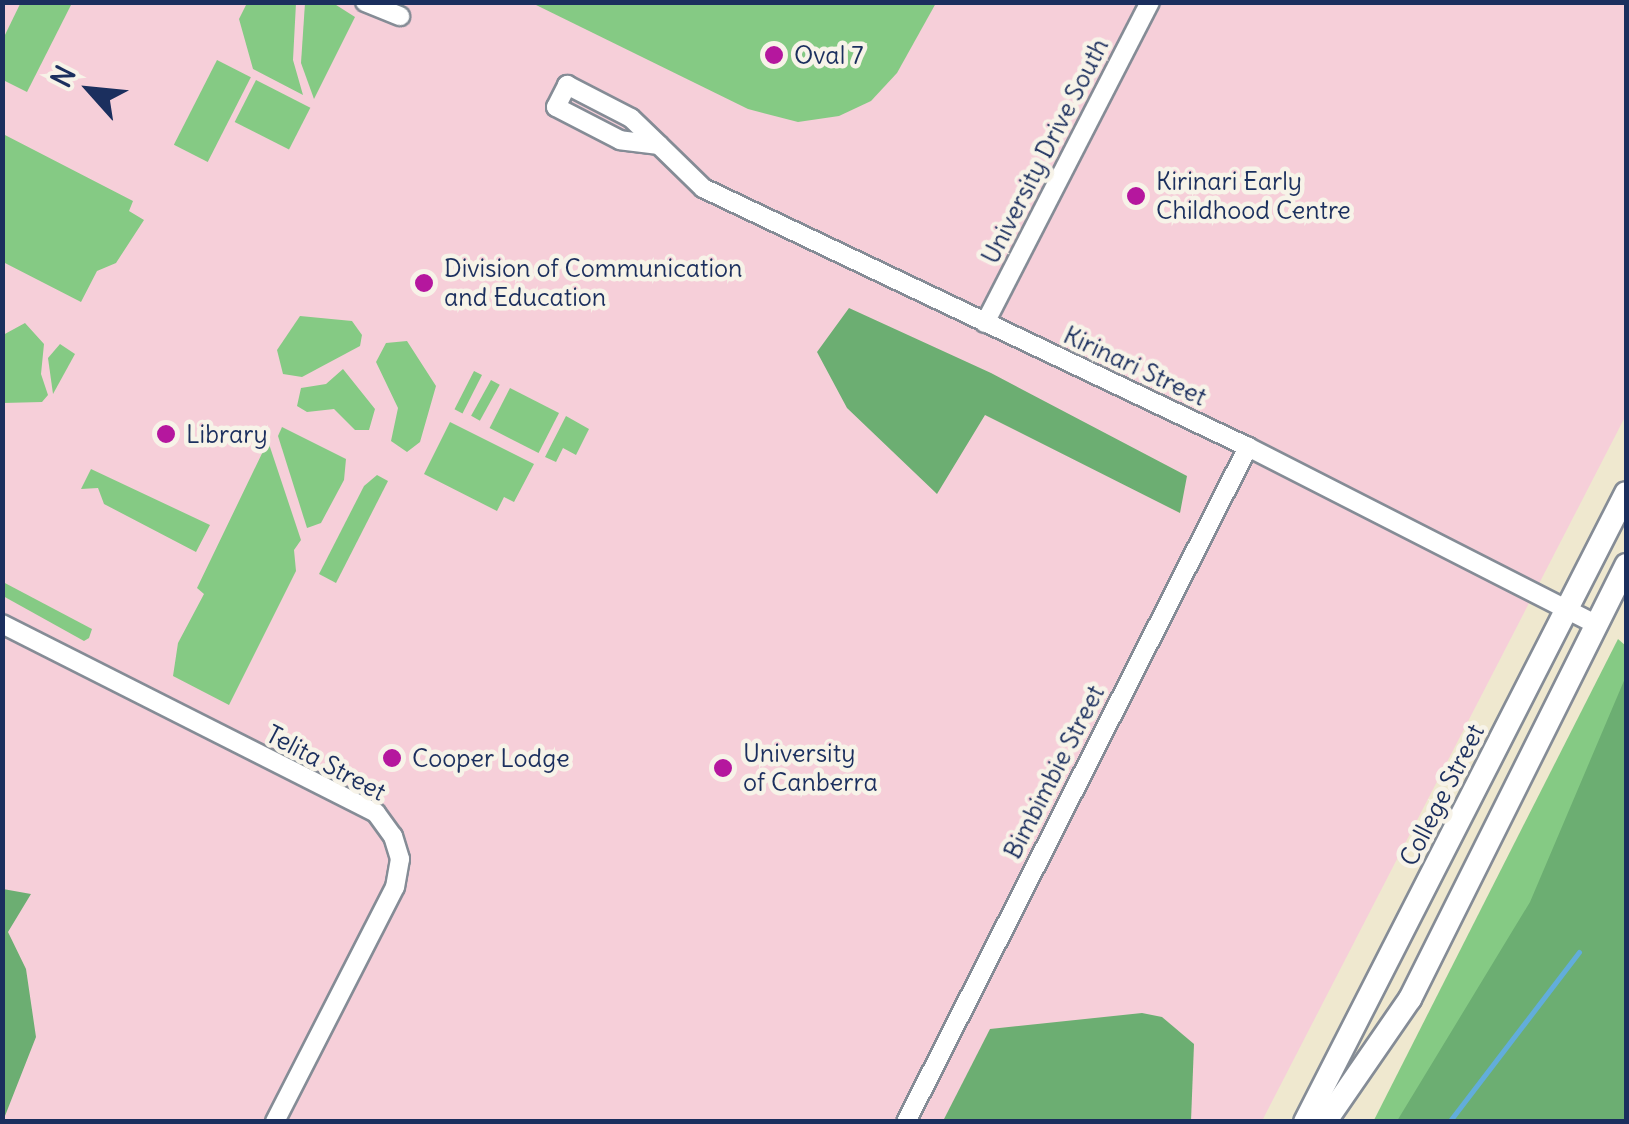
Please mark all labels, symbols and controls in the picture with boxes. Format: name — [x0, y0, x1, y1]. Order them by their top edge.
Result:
street label: University Drive South — [975, 33, 1115, 269]
north arrow — [40, 40, 140, 140]
place label: Oval 7 — [794, 40, 863, 70]
marker: Oval 7 — [763, 44, 785, 66]
text: N — [43, 60, 84, 93]
place label: Kirinari Early Childhood Centre — [1156, 167, 1351, 226]
marker: Kirinari Early Childhood Centre — [1125, 185, 1147, 207]
place label: Division of Communication and Education — [444, 254, 743, 313]
marker: Division of Communication and Education — [413, 272, 435, 294]
street label: Kirinari Street — [1059, 320, 1211, 412]
place label: Library — [186, 419, 268, 449]
marker: Library — [155, 423, 177, 445]
street label: Bimbimbie Street — [997, 680, 1111, 864]
street label: Telita Street — [261, 719, 391, 807]
street label: College Street — [1393, 719, 1491, 871]
place label: University of Canberra — [743, 739, 878, 798]
place label: Cooper Lodge — [412, 743, 570, 773]
marker: Cooper Lodge — [381, 747, 403, 769]
marker: University of Canberra — [712, 757, 734, 779]

